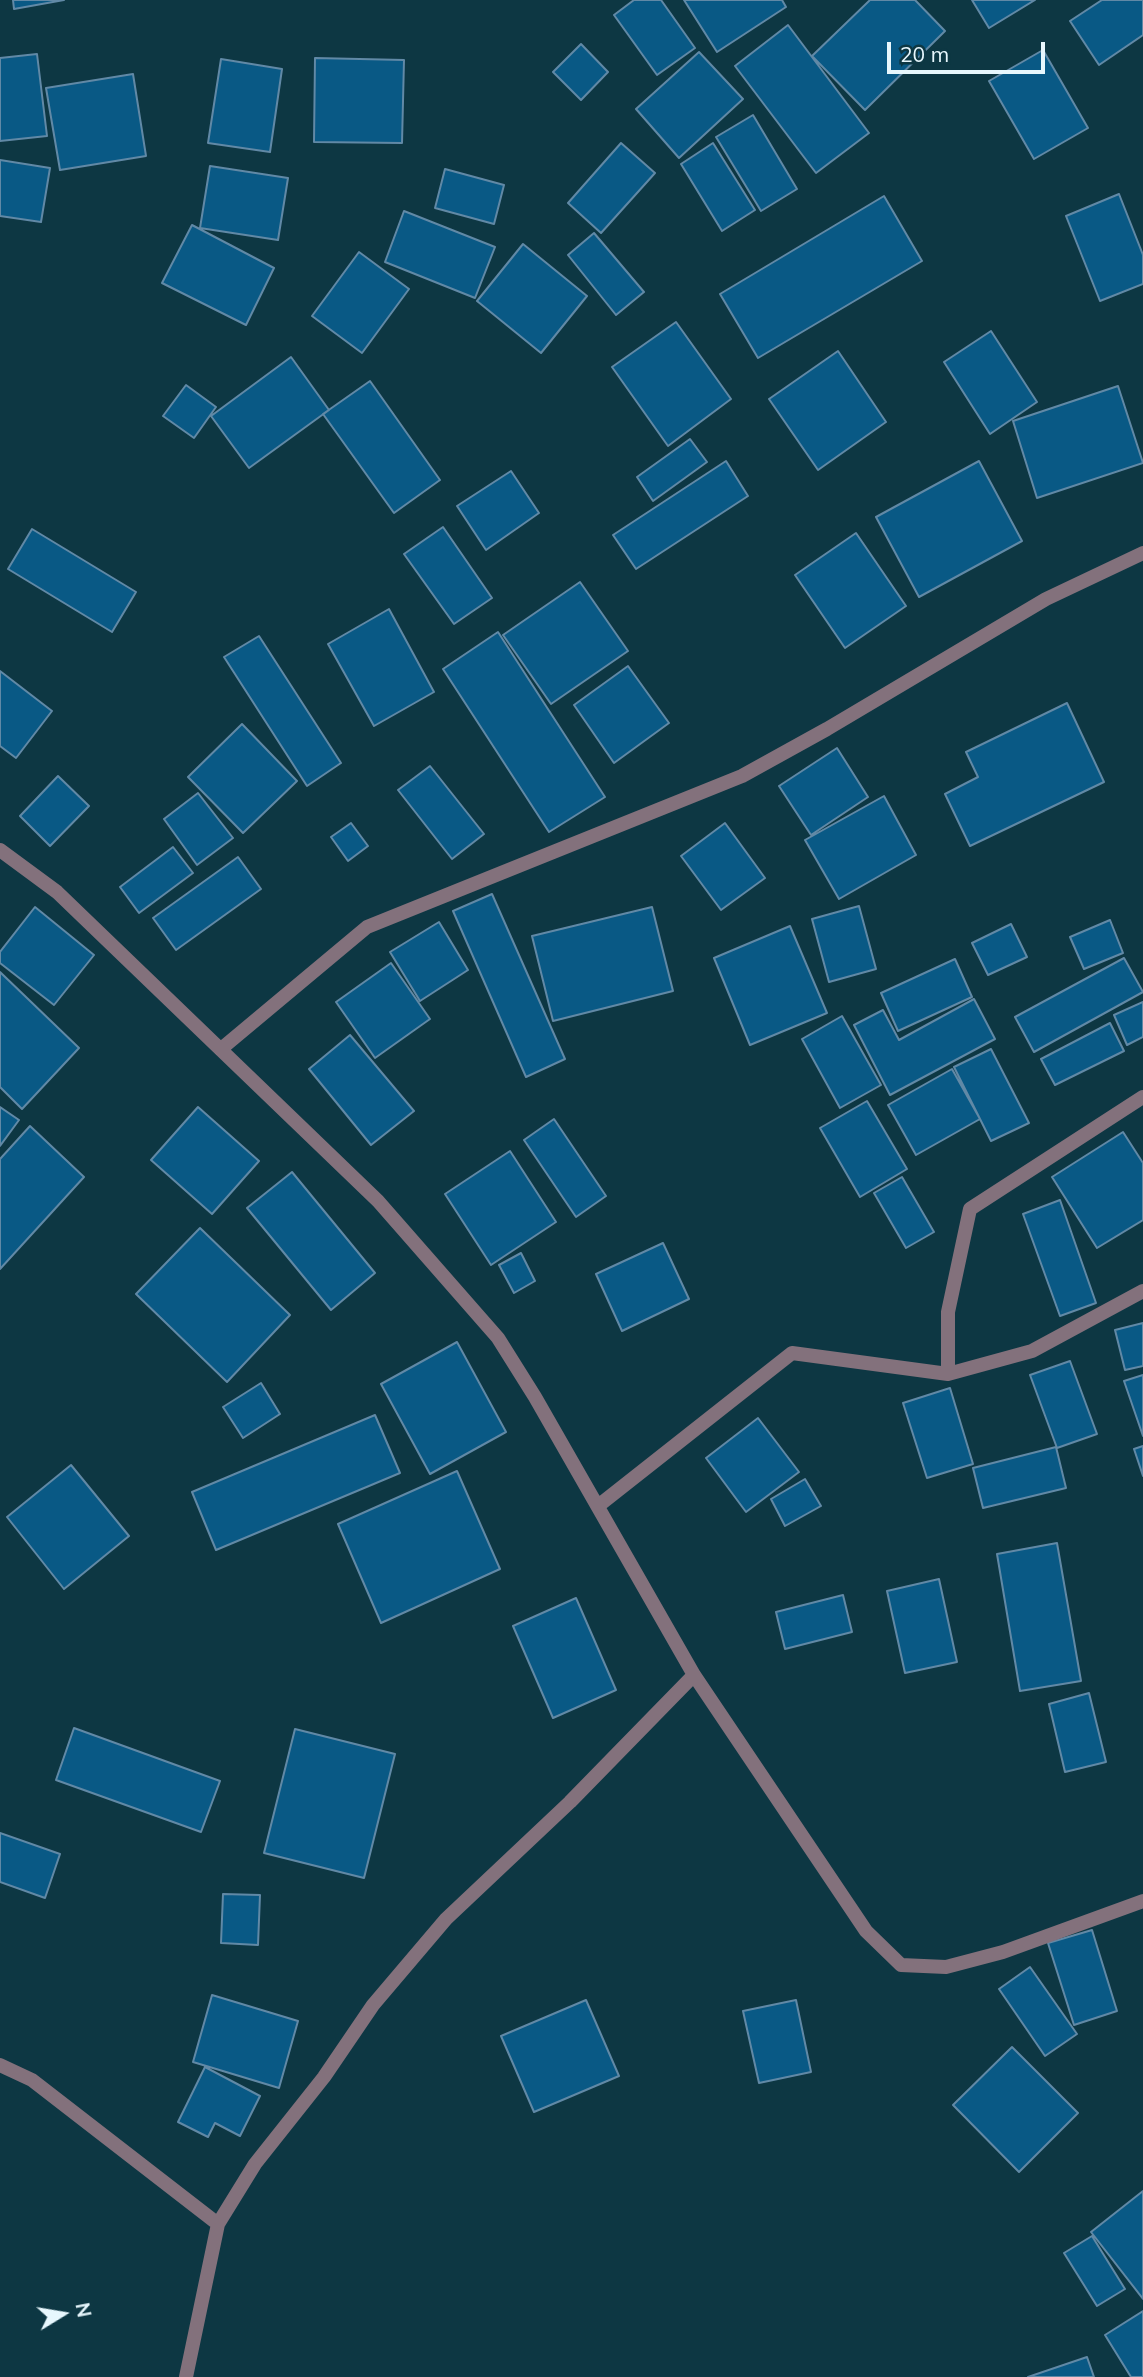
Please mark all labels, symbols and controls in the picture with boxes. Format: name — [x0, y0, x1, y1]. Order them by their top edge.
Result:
scale bar — [891, 28, 1048, 72]
text: 20 m — [900, 41, 949, 67]
north arrow — [28, 2279, 98, 2349]
text: N — [70, 2301, 97, 2319]

